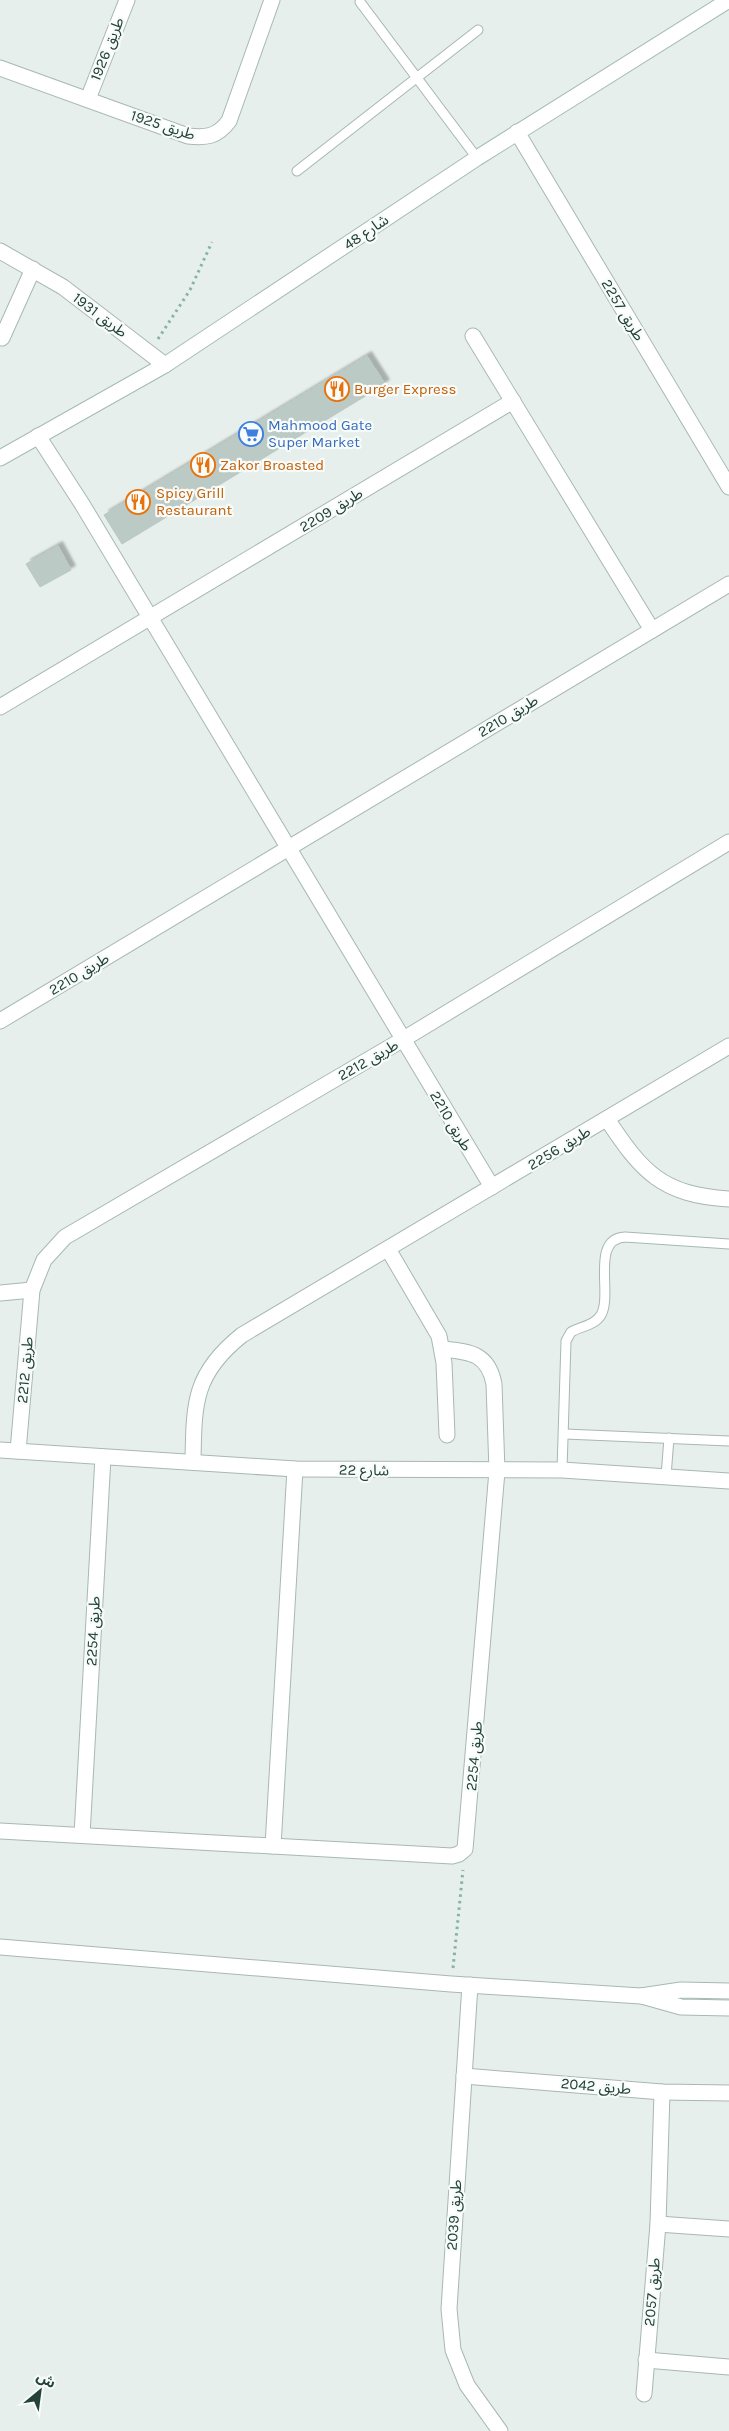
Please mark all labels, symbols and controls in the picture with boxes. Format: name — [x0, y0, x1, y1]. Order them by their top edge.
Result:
street label: طريق 1926 — [86, 15, 129, 84]
street label: طريق 1925 — [128, 106, 197, 145]
street label: شارع 48 — [340, 210, 394, 256]
street label: طريق 2257 — [597, 276, 648, 345]
street label: طريق 1931 — [69, 289, 131, 342]
restaurant icon: Burger Express — [324, 376, 350, 402]
place label: Burger Express — [354, 380, 457, 398]
place label: Mahmood Gate Super Market — [268, 416, 372, 451]
supermarket icon: Mahmood Gate Super Market — [238, 421, 264, 447]
restaurant icon: Zakor Broasted — [190, 452, 216, 478]
place label: Zakor Broasted — [220, 456, 324, 474]
place label: Spicy Grill Restaurant — [156, 484, 232, 519]
street label: طريق 2209 — [296, 484, 367, 537]
restaurant icon: Spicy Grill Restaurant — [125, 489, 151, 515]
street label: طريق 2210 — [475, 691, 542, 742]
street label: طريق 2210 — [46, 949, 113, 1000]
street label: طريق 2212 — [335, 1035, 402, 1085]
street label: طريق 2210 — [425, 1088, 476, 1155]
street label: طريق 2256 — [524, 1122, 594, 1175]
street label: طريق 2212 — [13, 1336, 38, 1404]
street label: شارع 22 — [339, 1461, 389, 1482]
street label: طريق 2254 — [82, 1596, 105, 1667]
street label: طريق 2254 — [462, 1720, 487, 1792]
street label: طريق 2042 — [560, 2074, 632, 2099]
street label: طريق 2039 — [443, 2179, 466, 2251]
street label: طريق 2057 — [640, 2257, 665, 2327]
north arrow — [15, 2366, 65, 2416]
text: ش — [34, 2368, 59, 2392]

